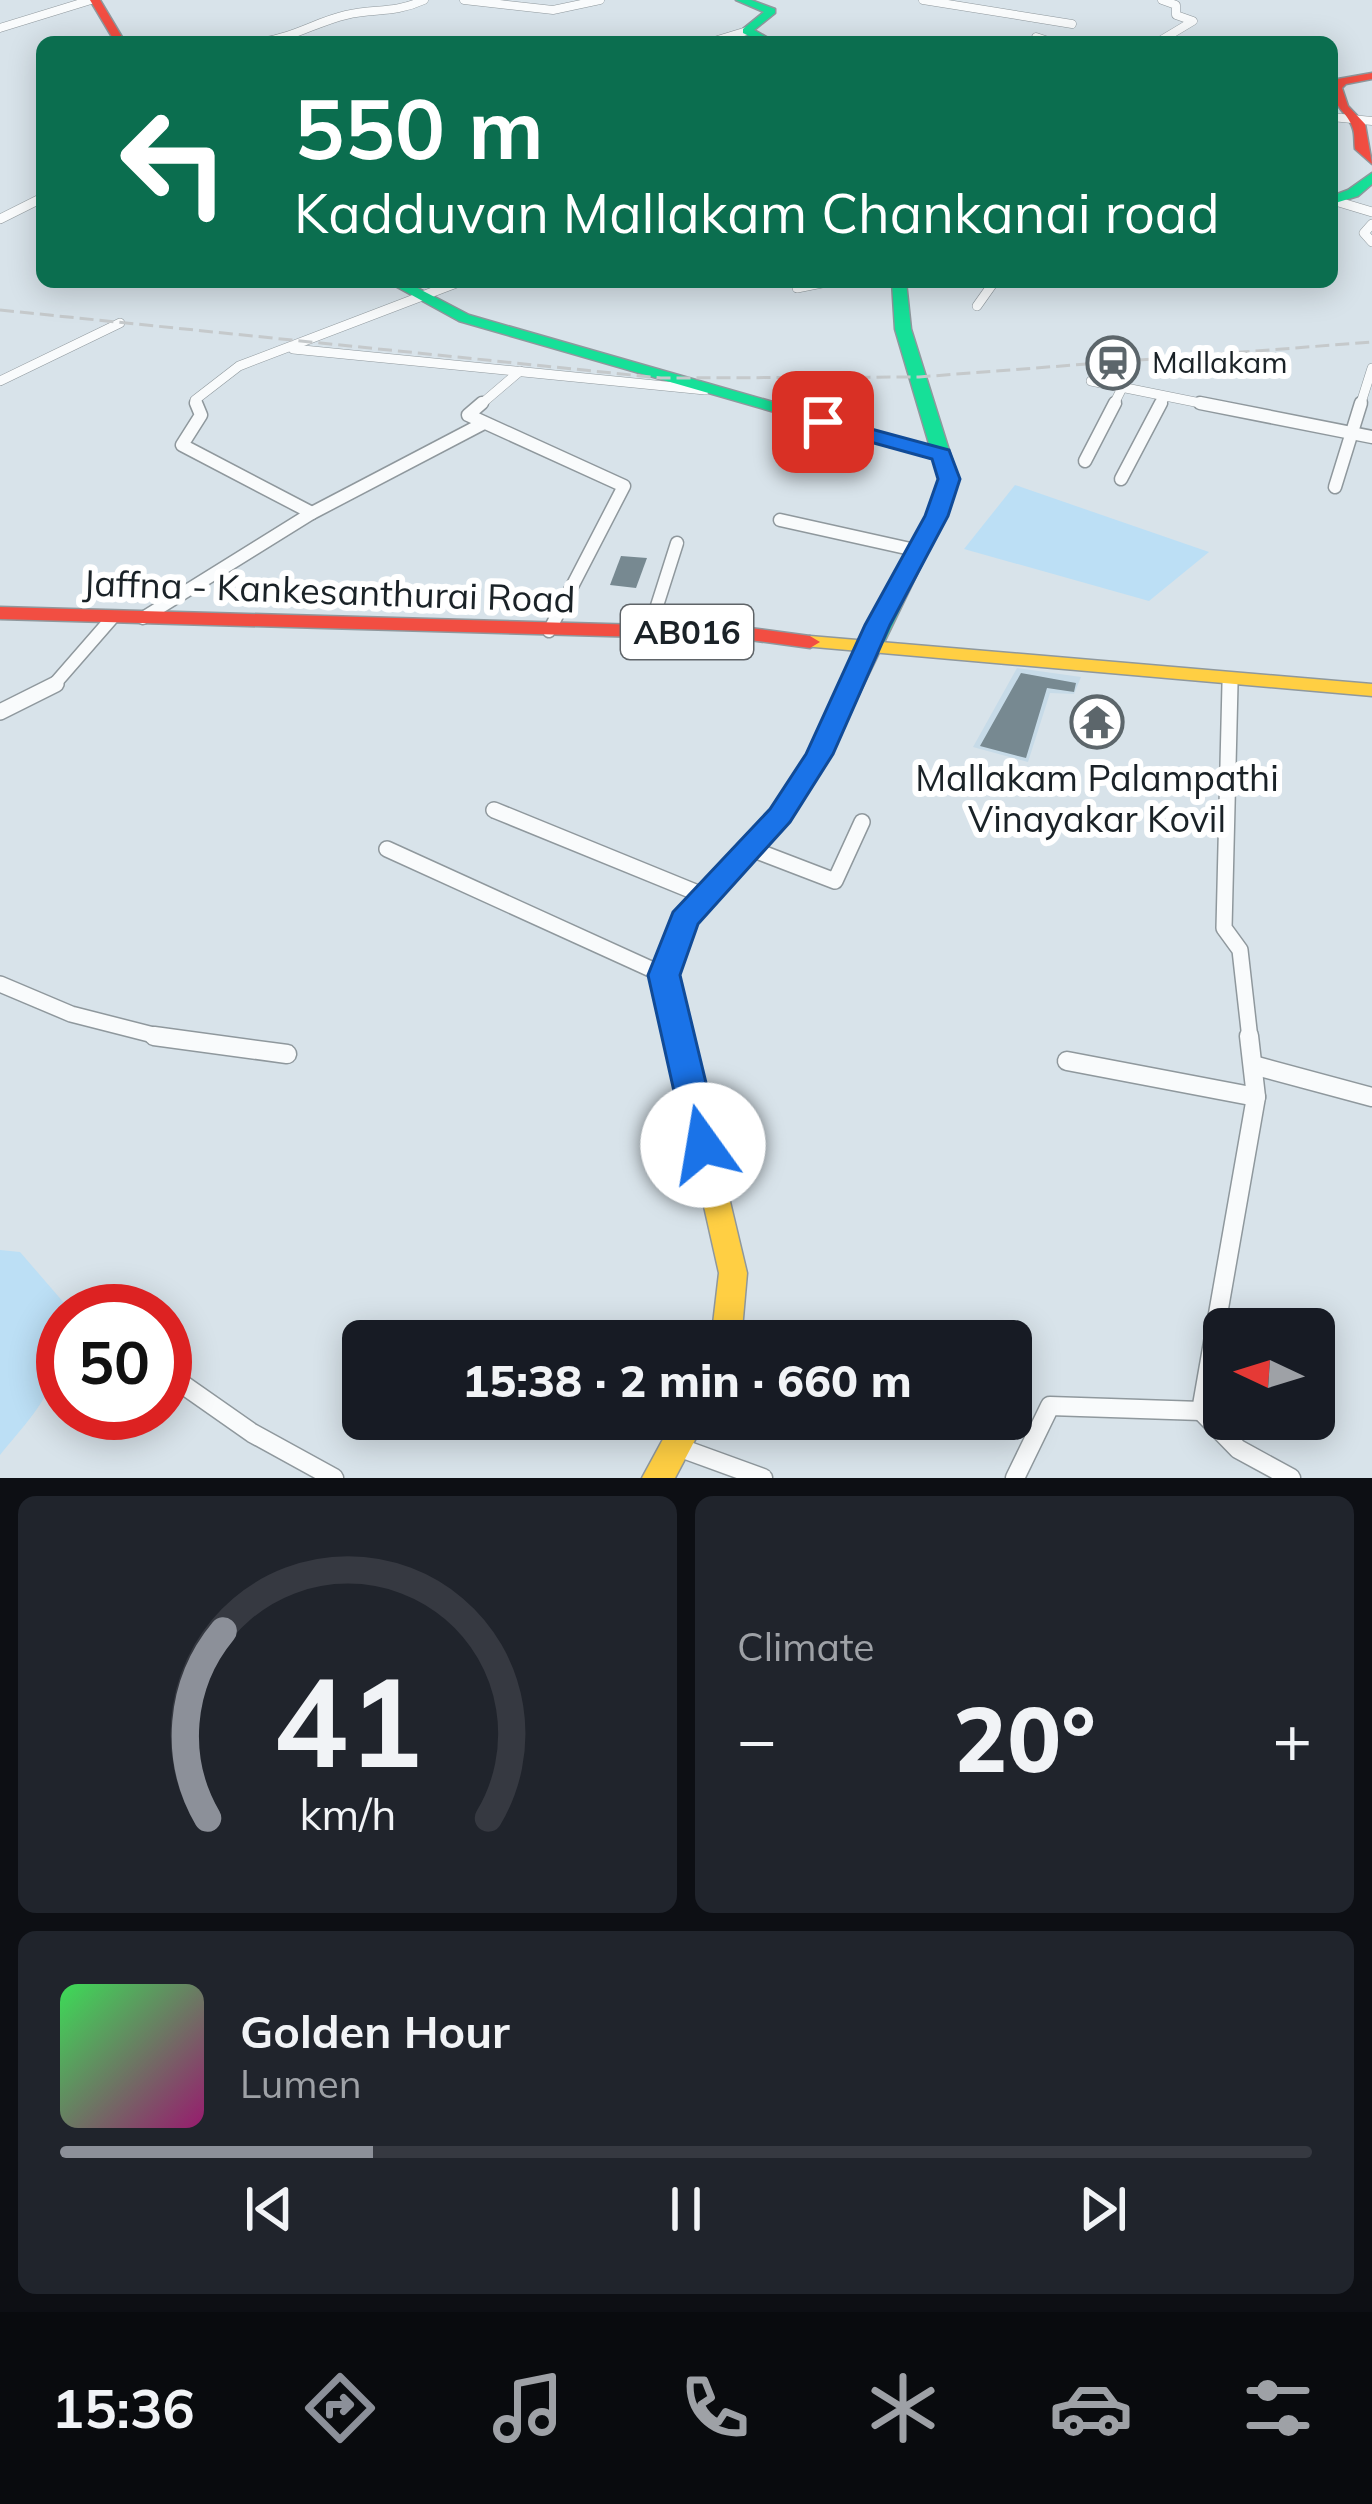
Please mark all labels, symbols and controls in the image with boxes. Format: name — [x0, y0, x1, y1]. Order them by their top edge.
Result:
text: 550 m — [294, 75, 544, 180]
icon: left — [96, 84, 252, 240]
text: Kadduvan Mallakam Chankanai road — [294, 179, 1220, 247]
station icon: Mallakam — [1085, 335, 1141, 391]
place label: Mallakam — [1152, 343, 1288, 381]
pin — [772, 371, 874, 473]
icon: arrive — [790, 389, 856, 455]
street label: Jaffna - Kankesanthurai Road — [82, 559, 576, 622]
road number: AB016 — [621, 605, 753, 659]
temple icon: Mallakam Palampathi Vinayakar Kovil — [1069, 694, 1125, 750]
place label: Mallakam Palampathi Vinayakar Kovil — [915, 755, 1279, 841]
position arrow — [640, 1082, 766, 1208]
speed limit sign: 50 — [36, 1284, 192, 1440]
north arrow — [1203, 1308, 1335, 1440]
map controls — [1203, 1308, 1335, 1440]
text: 15:38 · 2 min · 660 m — [462, 1352, 912, 1408]
text: Climate — [737, 1622, 875, 1671]
text: 41 — [273, 1642, 422, 1798]
text: 20° — [953, 1682, 1096, 1795]
text: − — [737, 1697, 777, 1780]
text: + — [1272, 1697, 1312, 1780]
text: km/h — [299, 1786, 396, 1840]
text: Golden Hour — [240, 2003, 510, 2059]
text: Lumen — [240, 2059, 362, 2108]
icon: previous — [236, 2176, 302, 2242]
icon: pause — [653, 2176, 719, 2242]
icon: next — [1070, 2176, 1136, 2242]
icon: directions — [298, 2366, 382, 2450]
icon: music — [486, 2366, 570, 2450]
icon: phone — [673, 2366, 757, 2450]
icon: climate — [861, 2366, 945, 2450]
icon: car — [1049, 2366, 1133, 2450]
icon: filters — [1236, 2366, 1320, 2450]
text: 15:36 — [52, 2374, 195, 2442]

